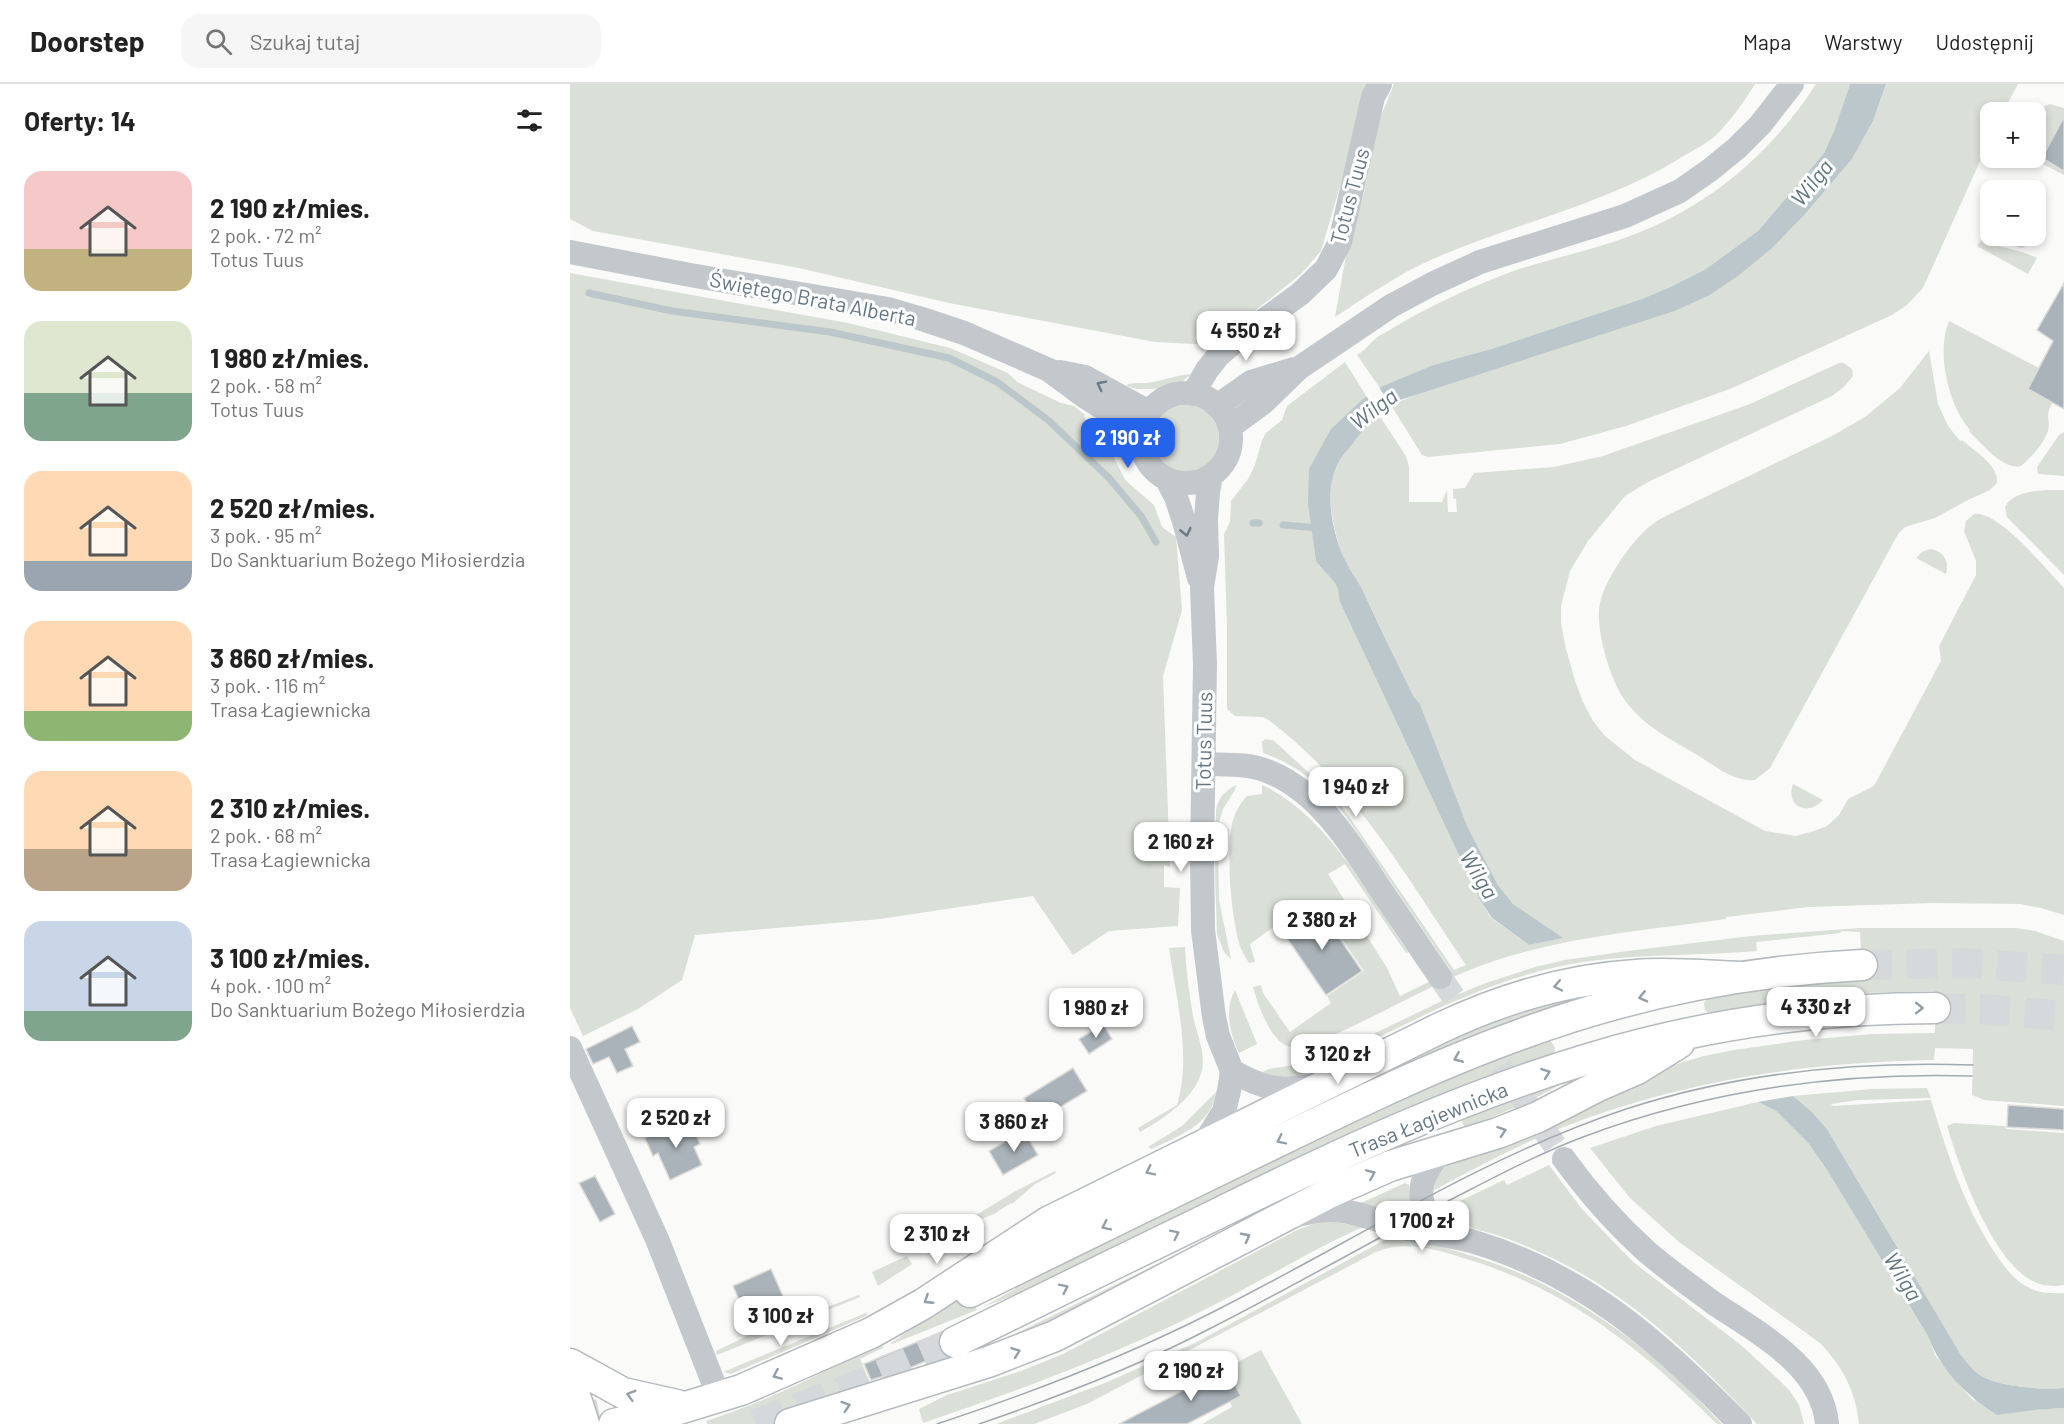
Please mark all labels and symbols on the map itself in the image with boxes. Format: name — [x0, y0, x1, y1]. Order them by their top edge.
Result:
street label: Totus Tuus — [1324, 145, 1374, 247]
water label: Wilga — [1784, 154, 1838, 210]
street label: Świętego Brata Alberta — [708, 266, 918, 330]
pin: 4 550 zł — [1184, 311, 1308, 362]
one-way arrow — [1097, 381, 1108, 392]
water label: Wilga — [1344, 382, 1402, 434]
pin: 2 190 zł — [1066, 418, 1190, 469]
one-way arrow — [1179, 526, 1192, 536]
street label: Totus Tuus — [1190, 691, 1216, 791]
pin: 1 940 zł — [1294, 767, 1418, 818]
pin: 2 160 zł — [1119, 822, 1243, 873]
water label: Wilga — [1455, 845, 1505, 903]
pin: 2 380 zł — [1260, 900, 1384, 951]
one-way arrow — [1553, 979, 1563, 992]
pin: 4 330 zł — [1754, 987, 1878, 1038]
pin: 1 980 zł — [1034, 988, 1158, 1039]
one-way arrow — [1638, 990, 1648, 1003]
one-way arrow — [1914, 1002, 1923, 1014]
pin: 3 120 zł — [1276, 1034, 1400, 1085]
one-way arrow — [1453, 1051, 1464, 1063]
one-way arrow — [1540, 1067, 1550, 1080]
street label: Trasa Łagiewnicka — [1345, 1076, 1511, 1162]
pin: 2 520 zł — [614, 1098, 738, 1149]
pin: 3 860 zł — [952, 1102, 1076, 1153]
one-way arrow — [1496, 1126, 1507, 1139]
one-way arrow — [1276, 1133, 1287, 1144]
one-way arrow — [1146, 1164, 1157, 1175]
one-way arrow — [1365, 1169, 1376, 1181]
pin: 1 700 zł — [1360, 1201, 1484, 1252]
pin: 2 310 zł — [875, 1214, 999, 1265]
one-way arrow — [1101, 1218, 1112, 1230]
one-way arrow — [1168, 1230, 1179, 1242]
one-way arrow — [1240, 1232, 1251, 1244]
water label: Wilga — [1879, 1247, 1929, 1305]
one-way arrow — [1058, 1284, 1069, 1296]
one-way arrow — [924, 1293, 935, 1304]
pin: 3 100 zł — [719, 1296, 843, 1347]
one-way arrow — [1009, 1347, 1020, 1359]
pin: 2 190 zł — [1129, 1351, 1253, 1402]
one-way arrow — [772, 1367, 783, 1379]
one-way arrow — [627, 1390, 637, 1402]
one-way arrow — [840, 1401, 851, 1413]

